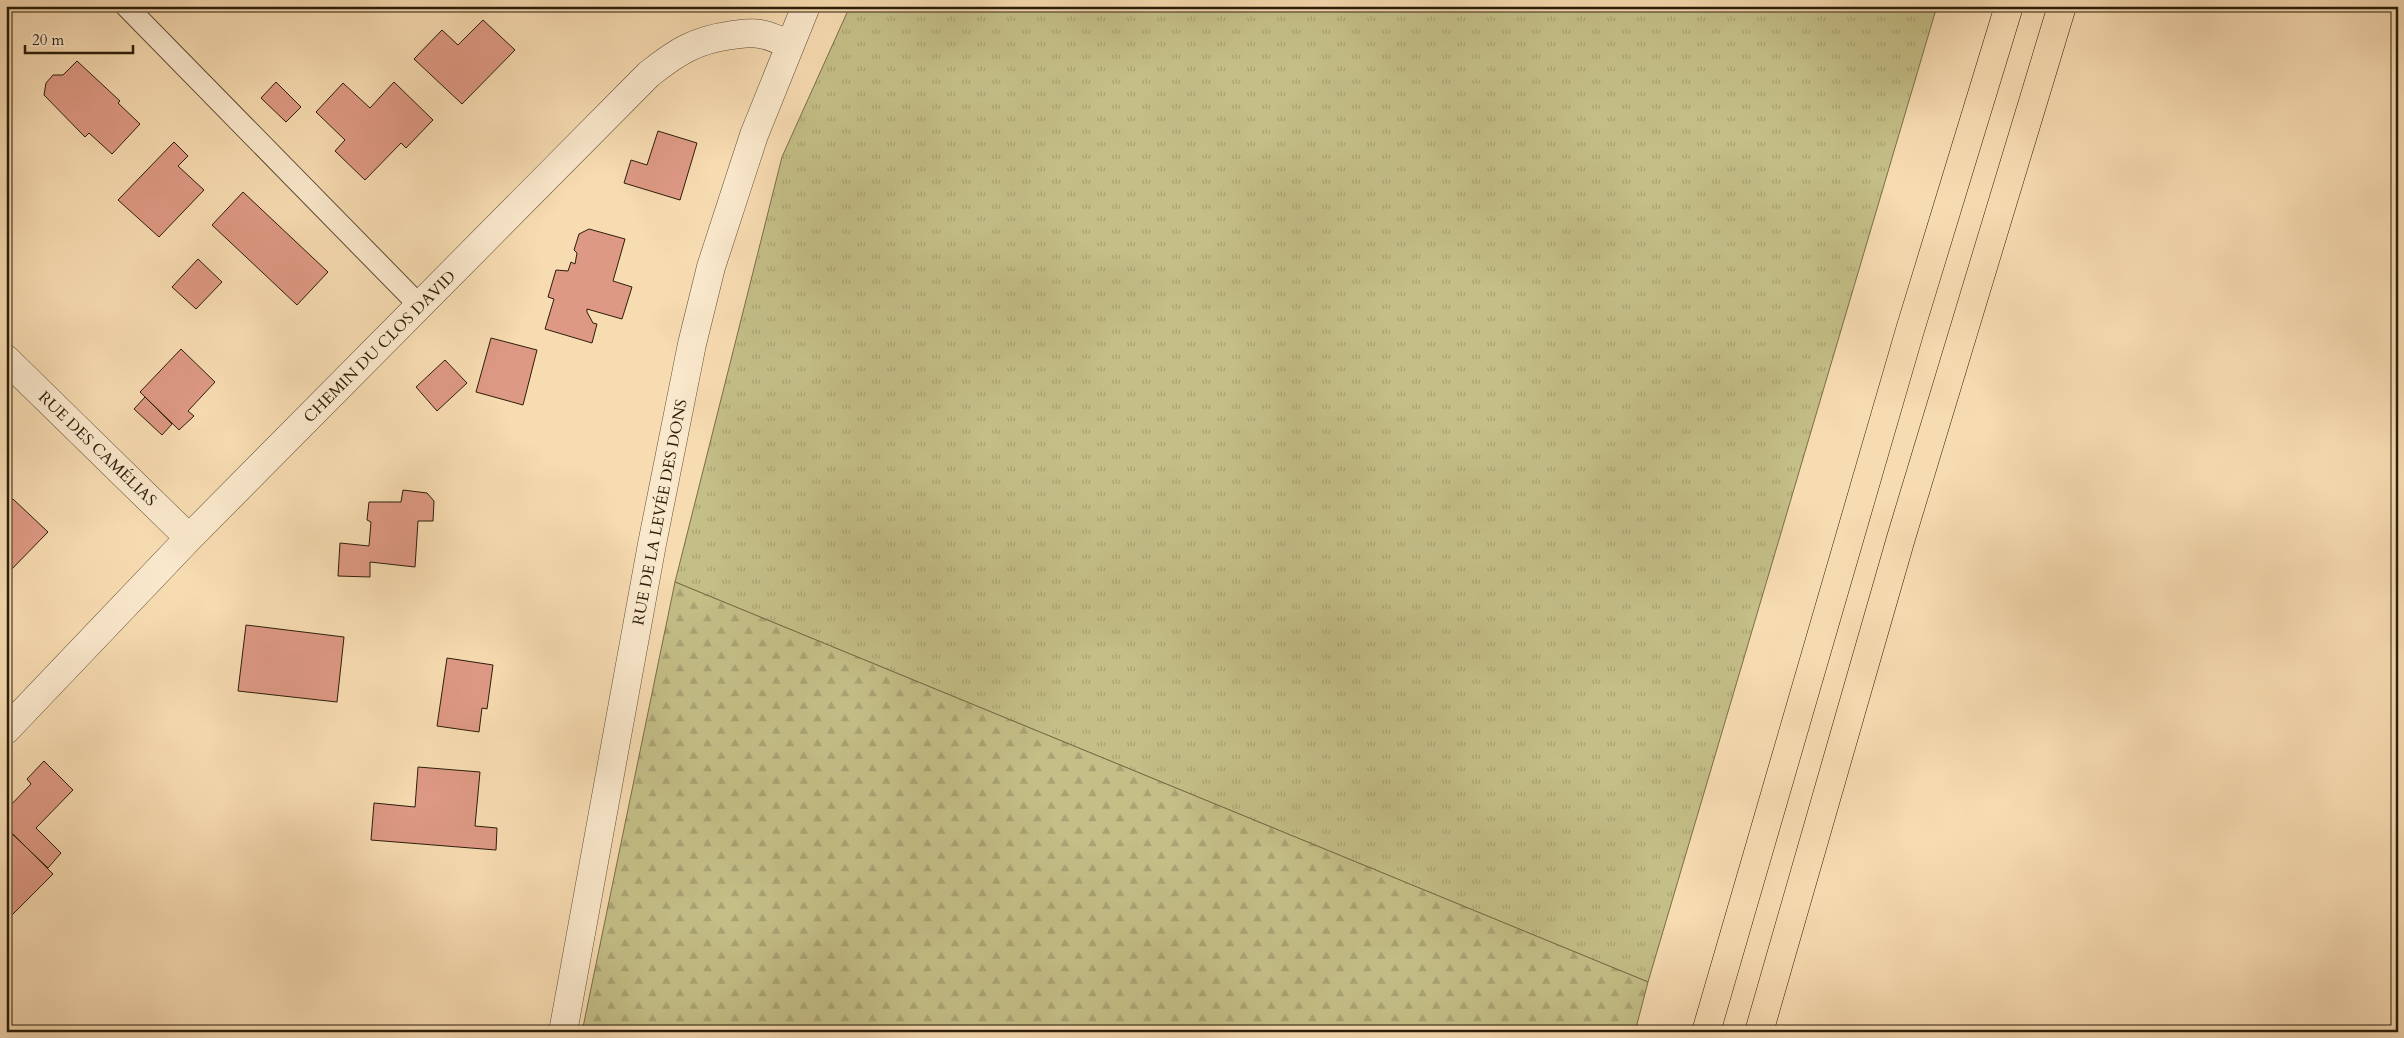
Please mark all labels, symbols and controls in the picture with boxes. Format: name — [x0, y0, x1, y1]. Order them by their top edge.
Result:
scale bar — [25, 22, 132, 54]
text: 20 m — [32, 30, 64, 50]
street label: CHEMIN DU CLOS DAVID — [299, 266, 461, 428]
street label: RUE DES CAMÉLIAS — [33, 386, 161, 511]
street label: RUE DE LA LEVÉE DES DONS — [627, 397, 693, 627]

